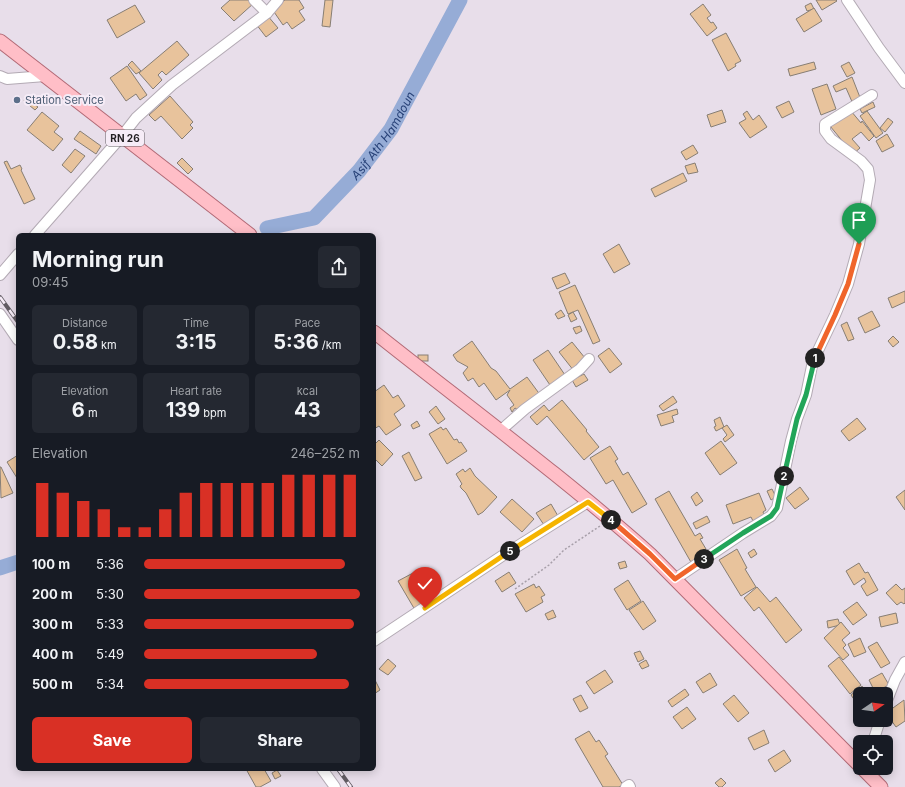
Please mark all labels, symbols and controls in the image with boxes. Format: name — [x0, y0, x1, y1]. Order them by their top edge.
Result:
water label: Asif Ath Hamdoun — [347, 89, 417, 183]
place label: Station Service — [25, 93, 104, 107]
marker: Station Service — [12, 95, 22, 105]
road number: RN 26 — [106, 130, 144, 146]
pin — [842, 203, 876, 244]
icon: arrive — [848, 209, 870, 231]
text: Morning run — [32, 246, 164, 272]
button: share — [318, 246, 360, 288]
text: 09:45 — [32, 274, 68, 290]
text: Distance — [62, 316, 107, 330]
text: Time — [183, 316, 209, 330]
text: Pace — [294, 316, 320, 330]
text: 0.58 — [53, 330, 98, 354]
text: 3:15 — [175, 330, 216, 354]
text: 5:36 — [273, 330, 319, 354]
text: km — [98, 338, 117, 352]
text: /km — [319, 338, 341, 352]
pin: 1 — [805, 348, 825, 368]
text: 1 — [813, 351, 817, 365]
text: Elevation — [61, 384, 108, 398]
text: Heart rate — [170, 384, 222, 398]
text: kcal — [297, 384, 318, 398]
text: 6 — [72, 398, 85, 422]
text: 139 — [166, 398, 200, 422]
text: 43 — [294, 398, 321, 422]
text: m — [85, 406, 98, 420]
text: bpm — [200, 406, 226, 420]
text: Elevation — [32, 445, 88, 461]
text: 246–252 m — [291, 445, 360, 461]
pin: 2 — [774, 466, 794, 486]
text: 2 — [781, 469, 787, 483]
pin: 4 — [601, 510, 621, 530]
text: 4 — [607, 513, 615, 527]
pin: 5 — [500, 541, 520, 561]
text: 5 — [506, 544, 514, 558]
pin: 3 — [694, 549, 714, 569]
text: 3 — [700, 552, 708, 566]
text: 100 m — [32, 556, 70, 572]
text: 5:36 — [96, 556, 124, 572]
pin — [408, 567, 442, 608]
icon: check — [414, 573, 436, 595]
text: 200 m — [32, 586, 73, 602]
text: 5:30 — [96, 586, 124, 602]
text: 300 m — [32, 616, 73, 632]
text: 5:33 — [96, 616, 124, 632]
text: 400 m — [32, 646, 73, 662]
text: 5:49 — [96, 646, 124, 662]
text: 500 m — [32, 676, 73, 692]
text: 5:34 — [96, 676, 124, 692]
north arrow — [853, 687, 893, 727]
map controls — [853, 687, 893, 775]
button: Save — [32, 717, 192, 763]
button: Share — [200, 717, 360, 763]
button: locate — [853, 735, 893, 775]

